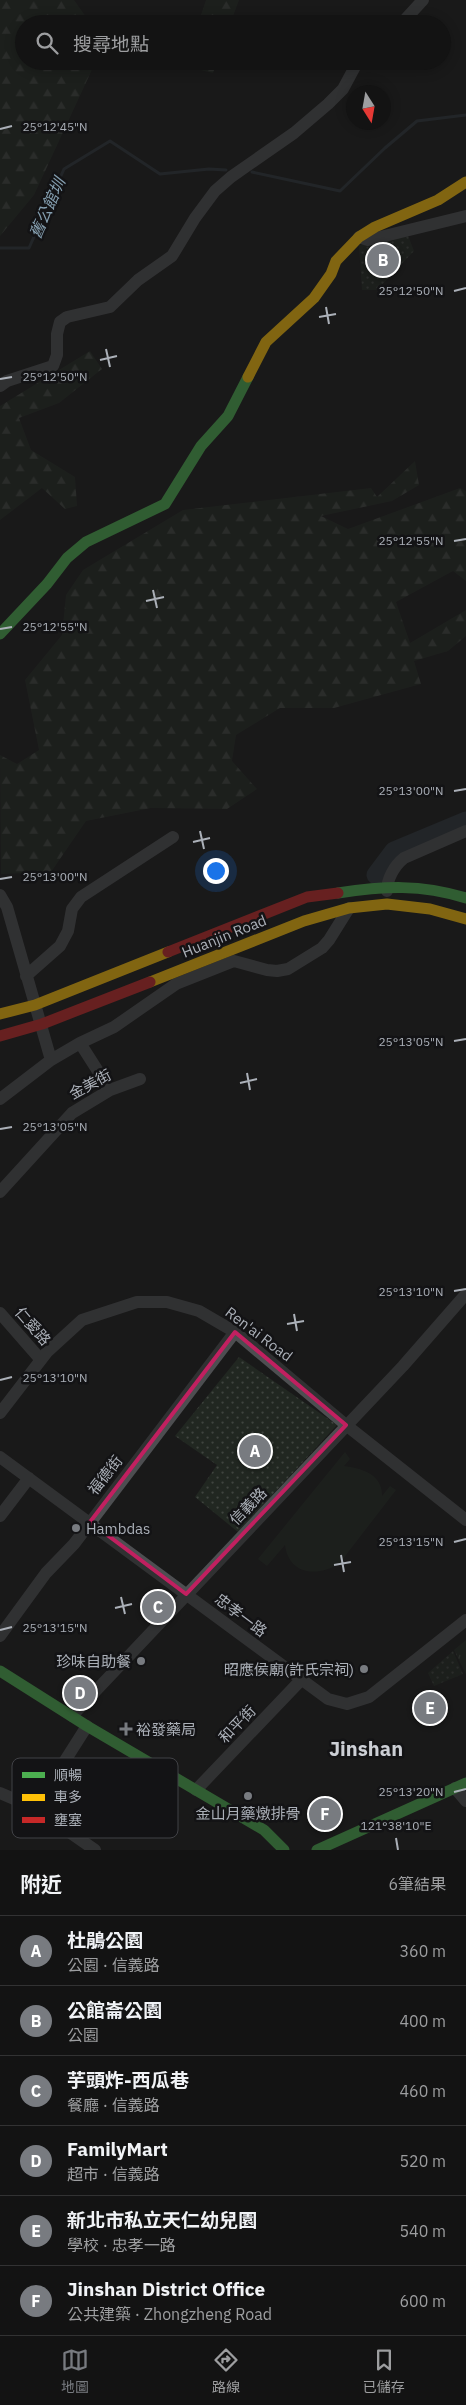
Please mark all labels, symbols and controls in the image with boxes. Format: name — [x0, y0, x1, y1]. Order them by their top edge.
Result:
search box — [15, 15, 451, 70]
icon: search — [33, 29, 61, 57]
text: 搜尋地點 — [73, 32, 149, 56]
north arrow — [346, 85, 391, 130]
text: 25°12'45"N — [22, 119, 88, 134]
water label: 舊公館圳 — [25, 173, 70, 241]
pin: B — [367, 241, 399, 279]
text: 25°12'50"N — [378, 283, 444, 298]
text: 25°12'50"N — [22, 369, 88, 384]
text: 25°12'55"N — [378, 533, 444, 548]
text: 25°12'55"N — [22, 619, 88, 634]
text: 25°13'00"N — [378, 783, 444, 798]
your location — [203, 858, 229, 884]
text: 25°13'00"N — [22, 869, 88, 884]
street label: Huanjin Road — [179, 910, 269, 962]
text: 25°13'05"N — [378, 1034, 444, 1049]
street label: 金美街 — [66, 1065, 114, 1103]
text: 25°13'05"N — [22, 1119, 88, 1134]
text: 25°13'10"N — [378, 1284, 444, 1299]
street label: 仁愛路 — [11, 1303, 55, 1349]
street label: Ren'ai Road — [222, 1303, 296, 1365]
text: 25°13'10"N — [22, 1370, 88, 1385]
pin: A — [239, 1432, 271, 1470]
street label: 福德街 — [84, 1451, 126, 1499]
street label: 信義路 — [226, 1483, 270, 1529]
place label: Hambdas — [86, 1519, 150, 1538]
marker: Hambdas — [70, 1522, 82, 1534]
text: 25°13'15"N — [378, 1534, 444, 1549]
pin: C — [142, 1588, 174, 1626]
street label: 忠孝一路 — [211, 1589, 271, 1641]
text: 25°13'15"N — [22, 1620, 88, 1635]
place label: 珍味自助餐 — [56, 1652, 131, 1671]
marker: 珍味自助餐 — [135, 1655, 147, 1667]
place label: 昭應侯廟(許氏宗祠) — [224, 1660, 354, 1679]
marker: 昭應侯廟(許氏宗祠) — [358, 1663, 370, 1675]
pin: D — [64, 1674, 96, 1712]
pin: E — [414, 1689, 446, 1727]
street label: 和平街 — [215, 1701, 259, 1747]
place label: 裕發藥局 — [136, 1720, 196, 1739]
marker: 裕發藥局 — [120, 1723, 132, 1735]
district label: Jinshan — [329, 1735, 403, 1762]
legend — [12, 1758, 178, 1838]
text: 順暢 — [54, 1766, 82, 1784]
text: 25°13'20"N — [378, 1784, 444, 1799]
text: 車多 — [54, 1788, 82, 1806]
marker: 金山月藥燉排骨 — [242, 1790, 254, 1802]
pin: F — [309, 1795, 341, 1833]
place label: 金山月藥燉排骨 — [195, 1804, 301, 1823]
text: 壅塞 — [54, 1811, 82, 1829]
text: 121°38'10"E — [361, 1818, 431, 1833]
text: 附近 — [20, 1870, 62, 1898]
text: 6筆結果 — [388, 1874, 446, 1894]
text: 杜鵑公園 — [67, 1928, 143, 1952]
text: A — [31, 1941, 41, 1961]
text: 360 m — [399, 1941, 446, 1961]
text: 公園 · 信義路 — [67, 1955, 160, 1975]
text: 公館崙公園 — [67, 1998, 162, 2022]
text: B — [31, 2011, 41, 2031]
text: 400 m — [399, 2011, 446, 2031]
text: 公園 — [67, 2025, 99, 2045]
text: 芋頭炸-西瓜巷 — [67, 2068, 189, 2092]
text: C — [31, 2081, 41, 2101]
text: 460 m — [399, 2081, 446, 2101]
text: 餐廳 · 信義路 — [67, 2095, 160, 2115]
text: FamilyMart — [67, 2137, 168, 2161]
text: D — [30, 2151, 42, 2171]
text: 520 m — [399, 2151, 446, 2171]
text: 超市 · 信義路 — [67, 2164, 160, 2184]
text: 新北市私立天仁幼兒園 — [67, 2208, 257, 2232]
text: E — [31, 2221, 41, 2241]
text: 540 m — [399, 2221, 446, 2241]
text: 學校 · 忠孝一路 — [67, 2235, 176, 2255]
text: Jinshan District Office — [67, 2277, 265, 2301]
text: F — [31, 2291, 41, 2311]
text: 600 m — [399, 2291, 446, 2311]
text: 公共建築 · Zhongzheng Road — [67, 2304, 272, 2324]
tab: 地圖 — [61, 2346, 89, 2396]
tab: 路線 — [212, 2346, 240, 2396]
tab: 已儲存 — [363, 2346, 405, 2396]

